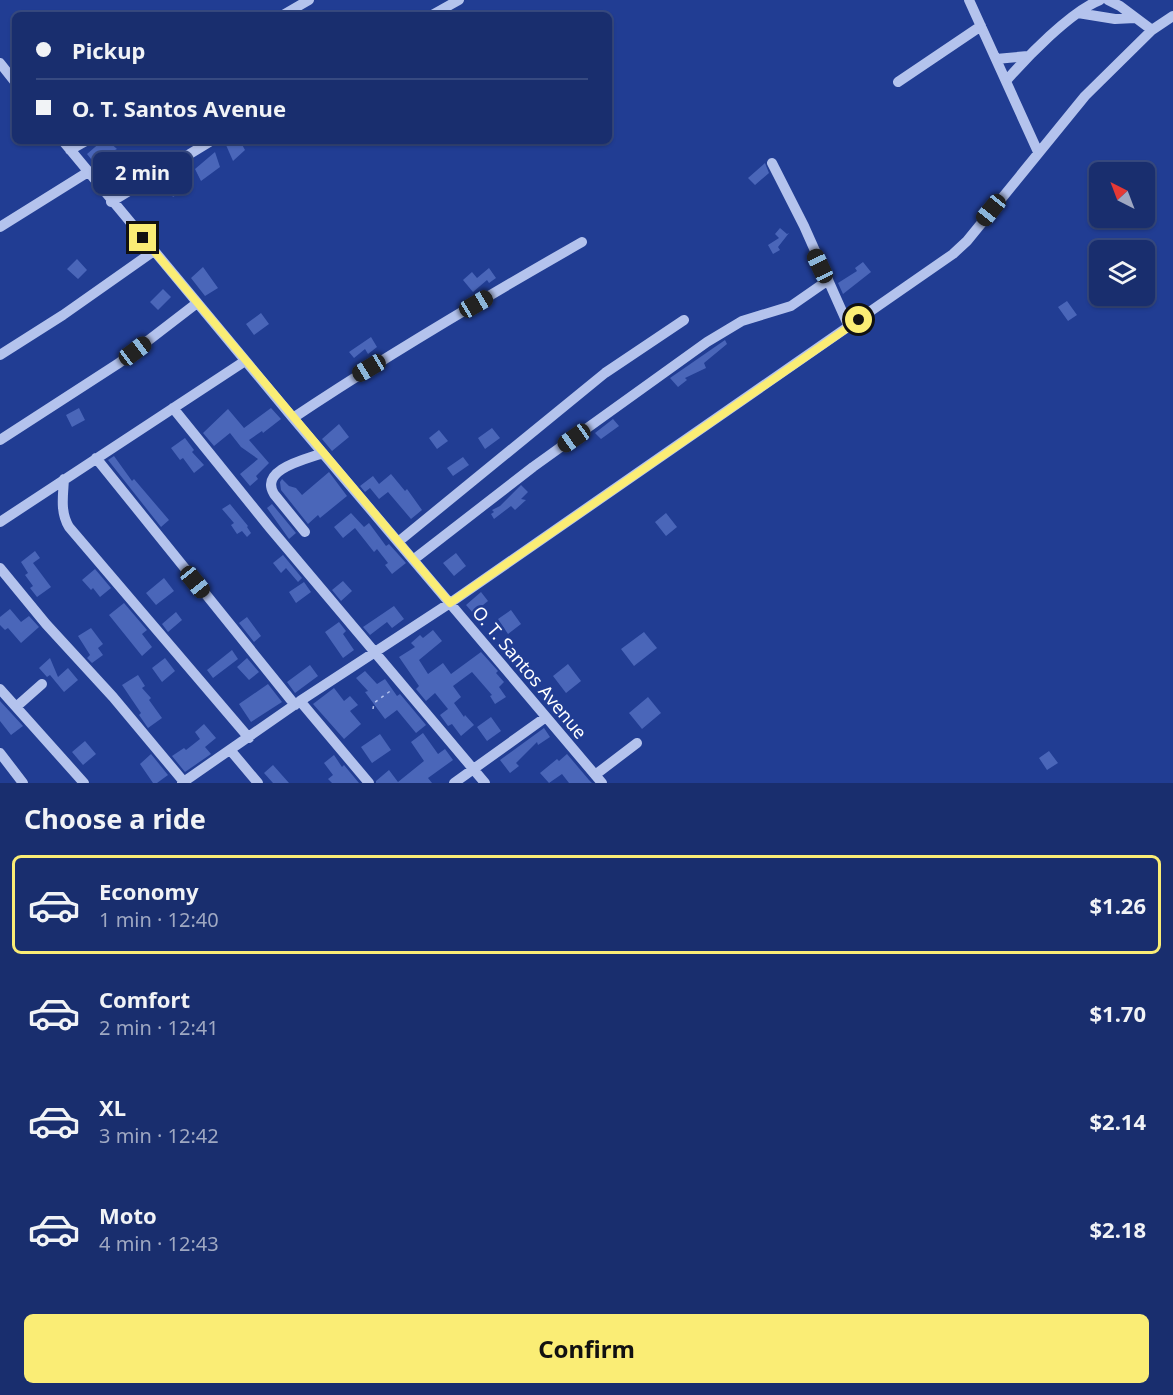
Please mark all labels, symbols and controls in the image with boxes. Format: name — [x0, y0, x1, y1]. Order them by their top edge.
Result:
text: Pickup — [72, 35, 145, 65]
text: O. T. Santos Avenue — [72, 93, 286, 123]
callout: 2 min — [94, 151, 192, 193]
text: 2 min — [115, 159, 170, 186]
north arrow — [1089, 162, 1155, 228]
map controls — [1089, 162, 1155, 306]
car — [973, 190, 1009, 230]
route end — [129, 224, 156, 251]
button: layers — [1089, 240, 1155, 306]
car — [804, 246, 836, 286]
car — [456, 287, 496, 321]
route start — [845, 306, 872, 333]
car — [115, 333, 155, 369]
car — [349, 351, 389, 385]
car — [554, 420, 594, 456]
car — [177, 562, 213, 602]
street label: O. T. Santos Avenue — [467, 601, 593, 743]
text: Choose a ride — [24, 800, 206, 837]
text: Economy — [99, 876, 198, 906]
icon: car — [27, 878, 81, 932]
text: $1.26 — [1089, 890, 1146, 920]
text: 1 min · 12:40 — [99, 906, 219, 933]
text: Comfort — [99, 984, 190, 1014]
icon: car — [27, 986, 81, 1040]
text: $1.70 — [1089, 998, 1146, 1028]
text: 2 min · 12:41 — [99, 1014, 219, 1041]
text: XL — [99, 1092, 126, 1122]
icon: car — [27, 1094, 81, 1148]
text: $2.14 — [1089, 1106, 1146, 1136]
text: 3 min · 12:42 — [99, 1122, 219, 1149]
text: Moto — [99, 1200, 157, 1230]
icon: car — [27, 1202, 81, 1256]
text: $2.18 — [1089, 1214, 1146, 1244]
text: 4 min · 12:43 — [99, 1230, 219, 1257]
button: Confirm — [24, 1314, 1149, 1383]

